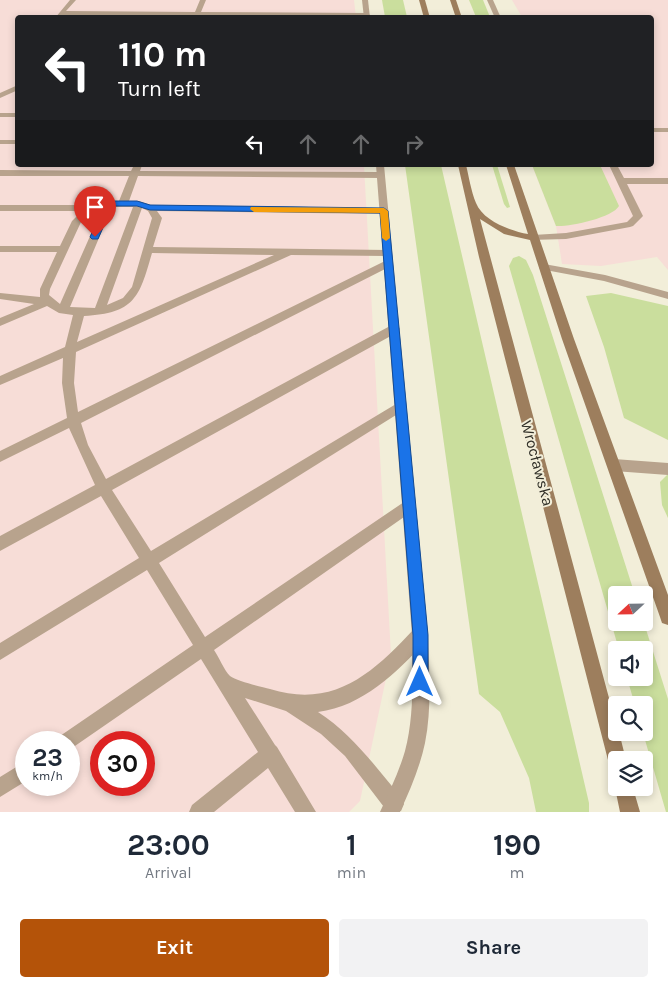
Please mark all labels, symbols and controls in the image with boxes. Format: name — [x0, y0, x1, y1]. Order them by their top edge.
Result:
text: 110 m — [118, 34, 207, 75]
icon: left — [35, 35, 100, 100]
text: Turn left — [118, 76, 201, 102]
icon: left — [241, 130, 269, 158]
icon: ahead — [294, 130, 322, 158]
icon: ahead — [347, 130, 375, 158]
icon: right — [400, 130, 428, 158]
pin — [74, 186, 116, 237]
icon: arrive — [81, 193, 109, 221]
street label: Wrocławska — [517, 418, 558, 508]
north arrow — [608, 586, 652, 631]
map controls — [608, 586, 653, 796]
button: sound — [608, 641, 653, 686]
position arrow — [393, 655, 445, 707]
button: search — [608, 696, 653, 741]
speed limit sign: 30 — [90, 731, 155, 796]
text: 23 — [32, 743, 63, 772]
button: layers — [608, 751, 653, 796]
text: km/h — [32, 769, 63, 783]
text: 23:00 — [127, 827, 210, 863]
text: 1 — [346, 827, 357, 863]
text: 190 — [493, 827, 541, 863]
text: Arrival — [145, 863, 192, 882]
text: min — [337, 863, 366, 882]
text: m — [510, 863, 525, 882]
button: Exit — [20, 919, 329, 977]
button: Share — [339, 919, 648, 977]

